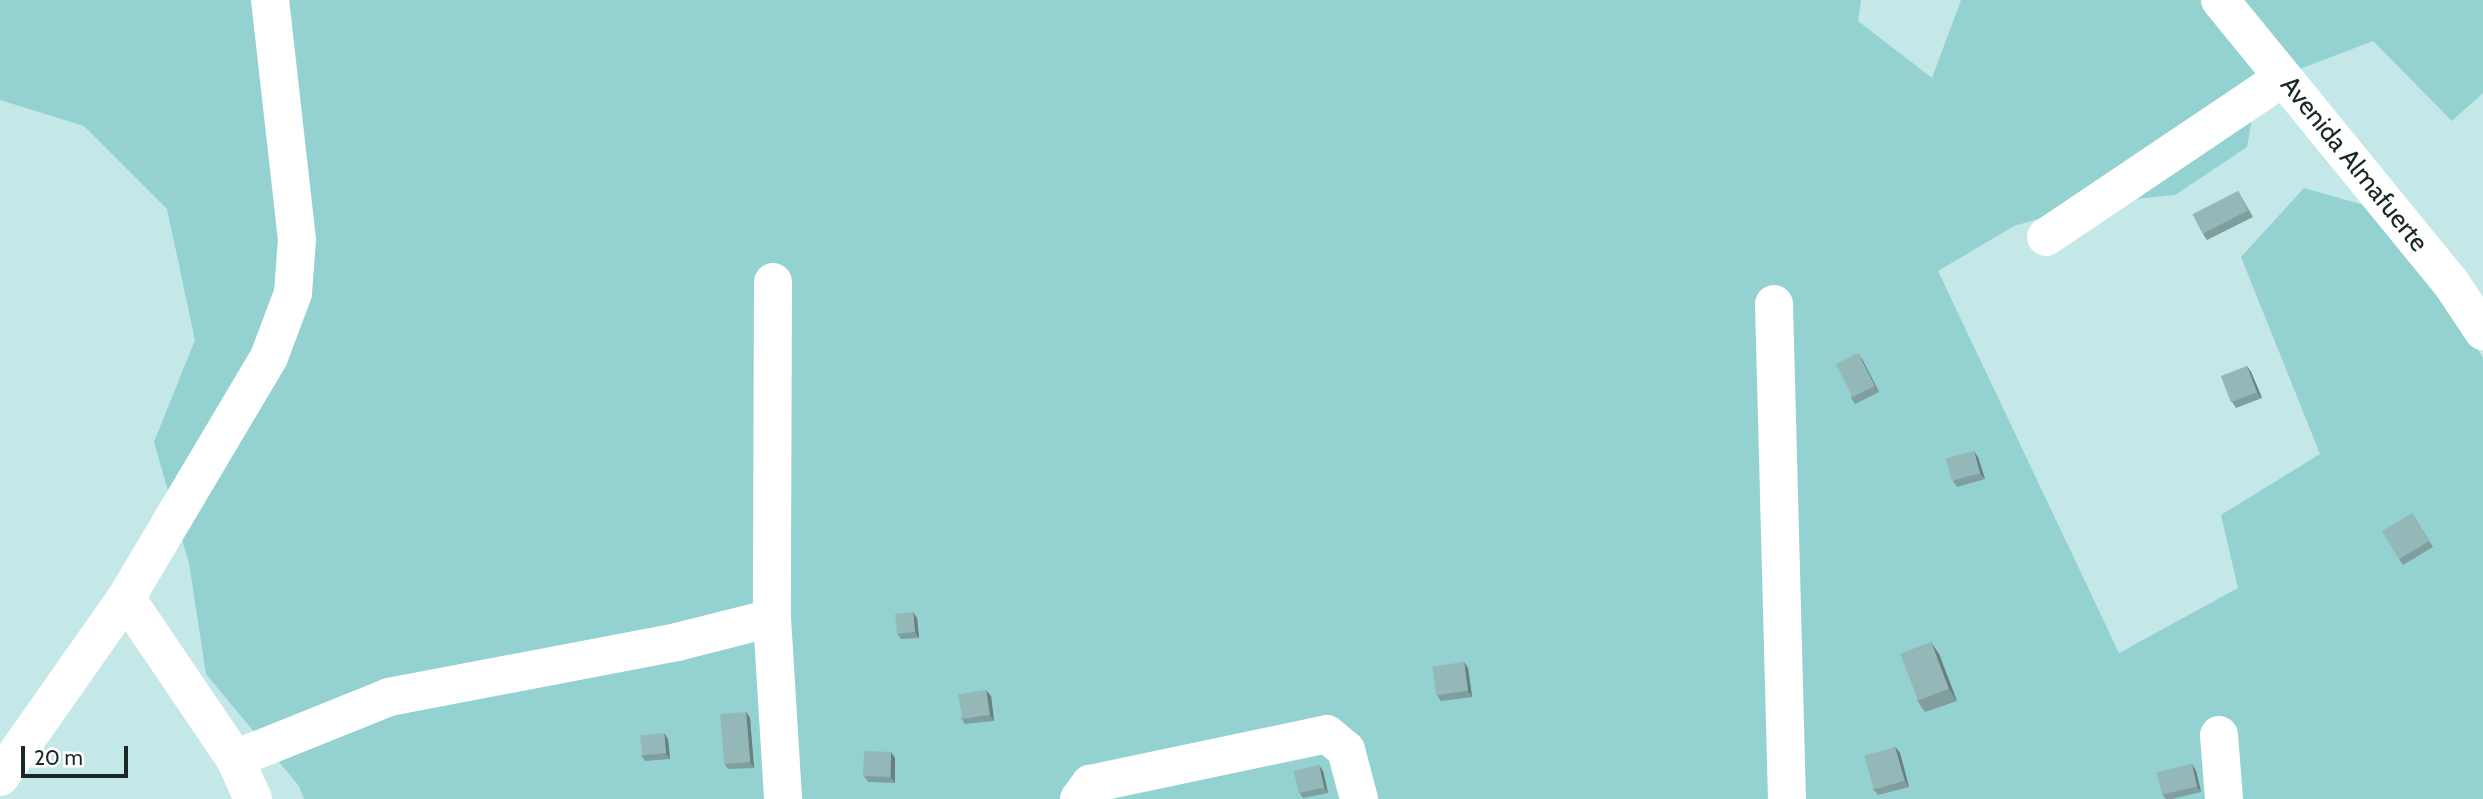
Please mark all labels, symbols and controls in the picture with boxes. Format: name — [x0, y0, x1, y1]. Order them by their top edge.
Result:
street label: Avenida Almafuerte — [2274, 70, 2434, 258]
scale bar — [24, 732, 131, 776]
text: 20 m — [34, 745, 83, 770]

